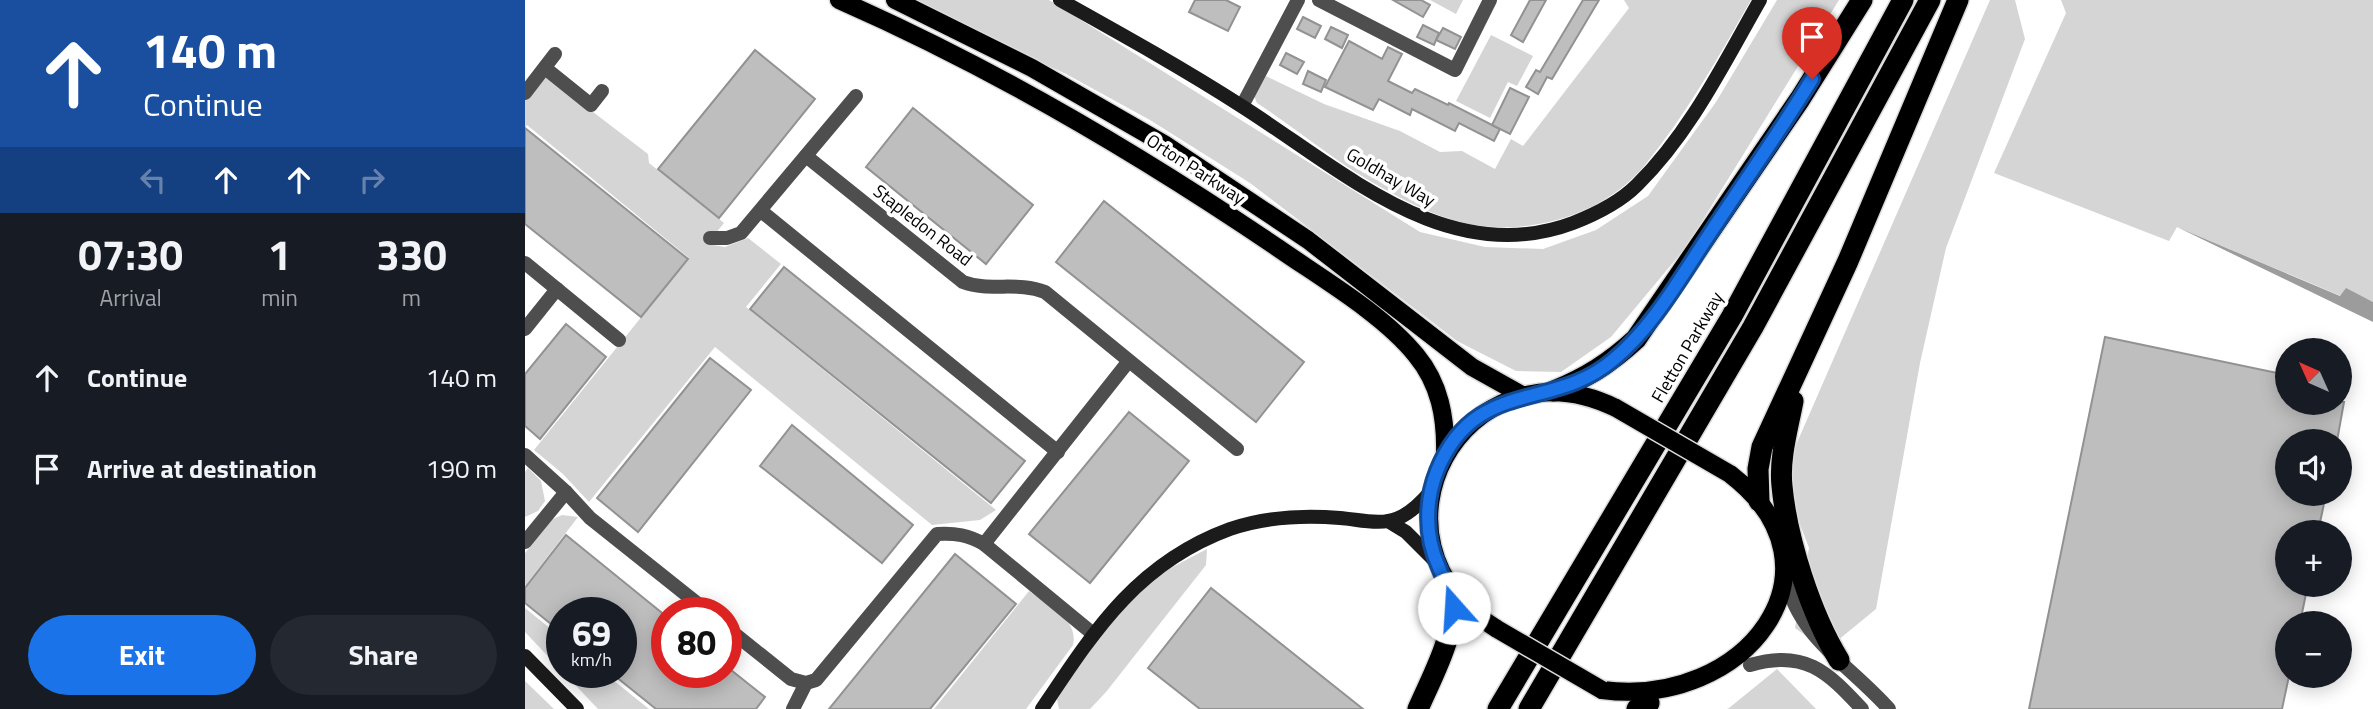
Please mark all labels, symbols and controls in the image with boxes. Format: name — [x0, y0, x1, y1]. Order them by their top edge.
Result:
pin — [1782, 7, 1842, 79]
text: 140 m — [143, 12, 277, 87]
icon: arrive — [1793, 18, 1831, 56]
icon: ahead — [28, 28, 119, 119]
text: Continue — [143, 80, 263, 128]
street label: Orton Parkway — [1141, 127, 1251, 211]
street label: Goldhay Way — [1341, 141, 1441, 214]
icon: left — [134, 161, 172, 199]
icon: ahead — [207, 161, 245, 199]
icon: ahead — [280, 161, 318, 199]
icon: right — [353, 161, 391, 199]
street label: Stapledon Road — [868, 178, 978, 272]
text: 07:30 — [78, 222, 183, 286]
text: 1 — [268, 222, 291, 286]
text: 330 — [376, 222, 447, 286]
text: Arrival — [99, 280, 162, 315]
text: min — [261, 280, 298, 315]
text: m — [402, 280, 421, 315]
street label: Fletton Parkway — [1644, 286, 1730, 408]
north arrow — [2275, 338, 2352, 415]
map controls — [2275, 338, 2352, 688]
text: Continue — [87, 358, 187, 397]
text: 140 m — [426, 358, 497, 397]
icon: ahead — [28, 359, 66, 397]
button: sound — [2275, 429, 2352, 506]
text: Arrive at destination — [87, 449, 317, 488]
text: 190 m — [426, 449, 497, 488]
icon: arrive — [28, 450, 66, 488]
button: + — [2275, 520, 2352, 597]
position arrow — [1417, 571, 1491, 645]
speed limit sign: 80 — [651, 597, 742, 688]
text: 69 — [572, 606, 611, 660]
button: − — [2275, 611, 2352, 688]
button: Exit — [28, 615, 256, 695]
button: Share — [270, 615, 497, 695]
text: km/h — [571, 646, 612, 673]

